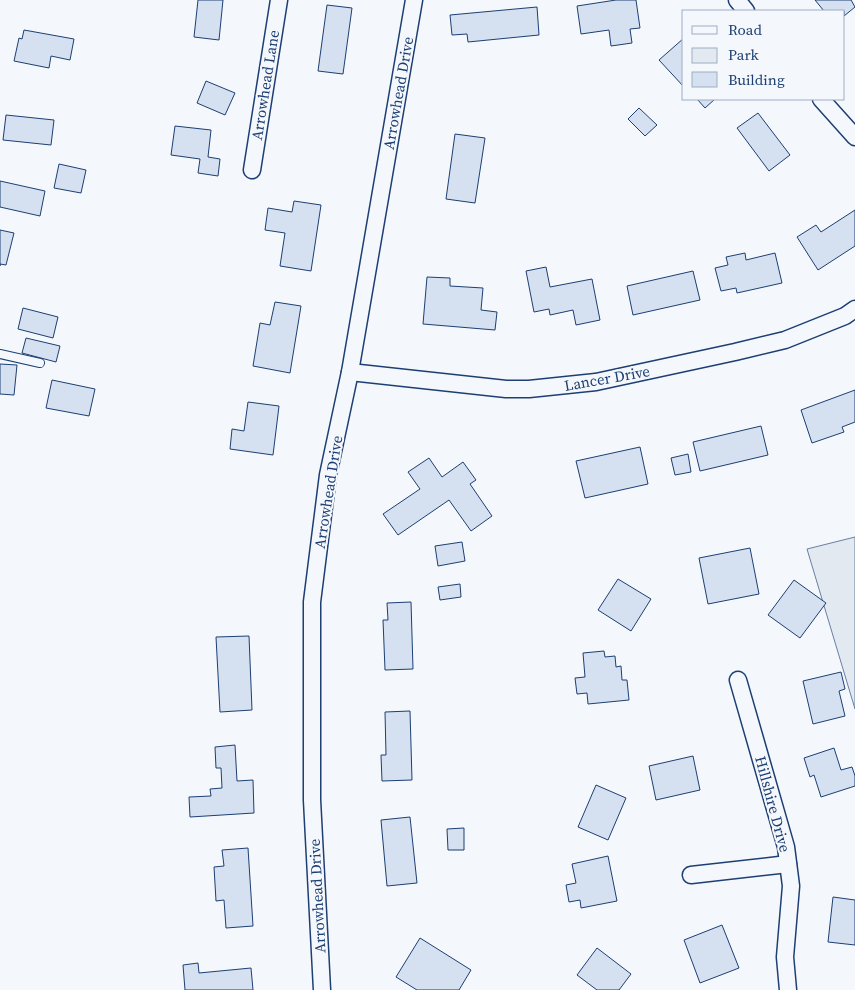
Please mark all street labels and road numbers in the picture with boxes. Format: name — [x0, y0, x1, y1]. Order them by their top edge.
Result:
street label: Arrowhead Lane — [246, 28, 284, 142]
street label: Arrowhead Drive — [378, 35, 418, 151]
street label: Lancer Drive — [563, 360, 652, 396]
street label: Arrowhead Drive — [309, 434, 347, 550]
street label: Hillshire Drive — [750, 754, 796, 855]
street label: Arrowhead Drive — [304, 838, 330, 954]

